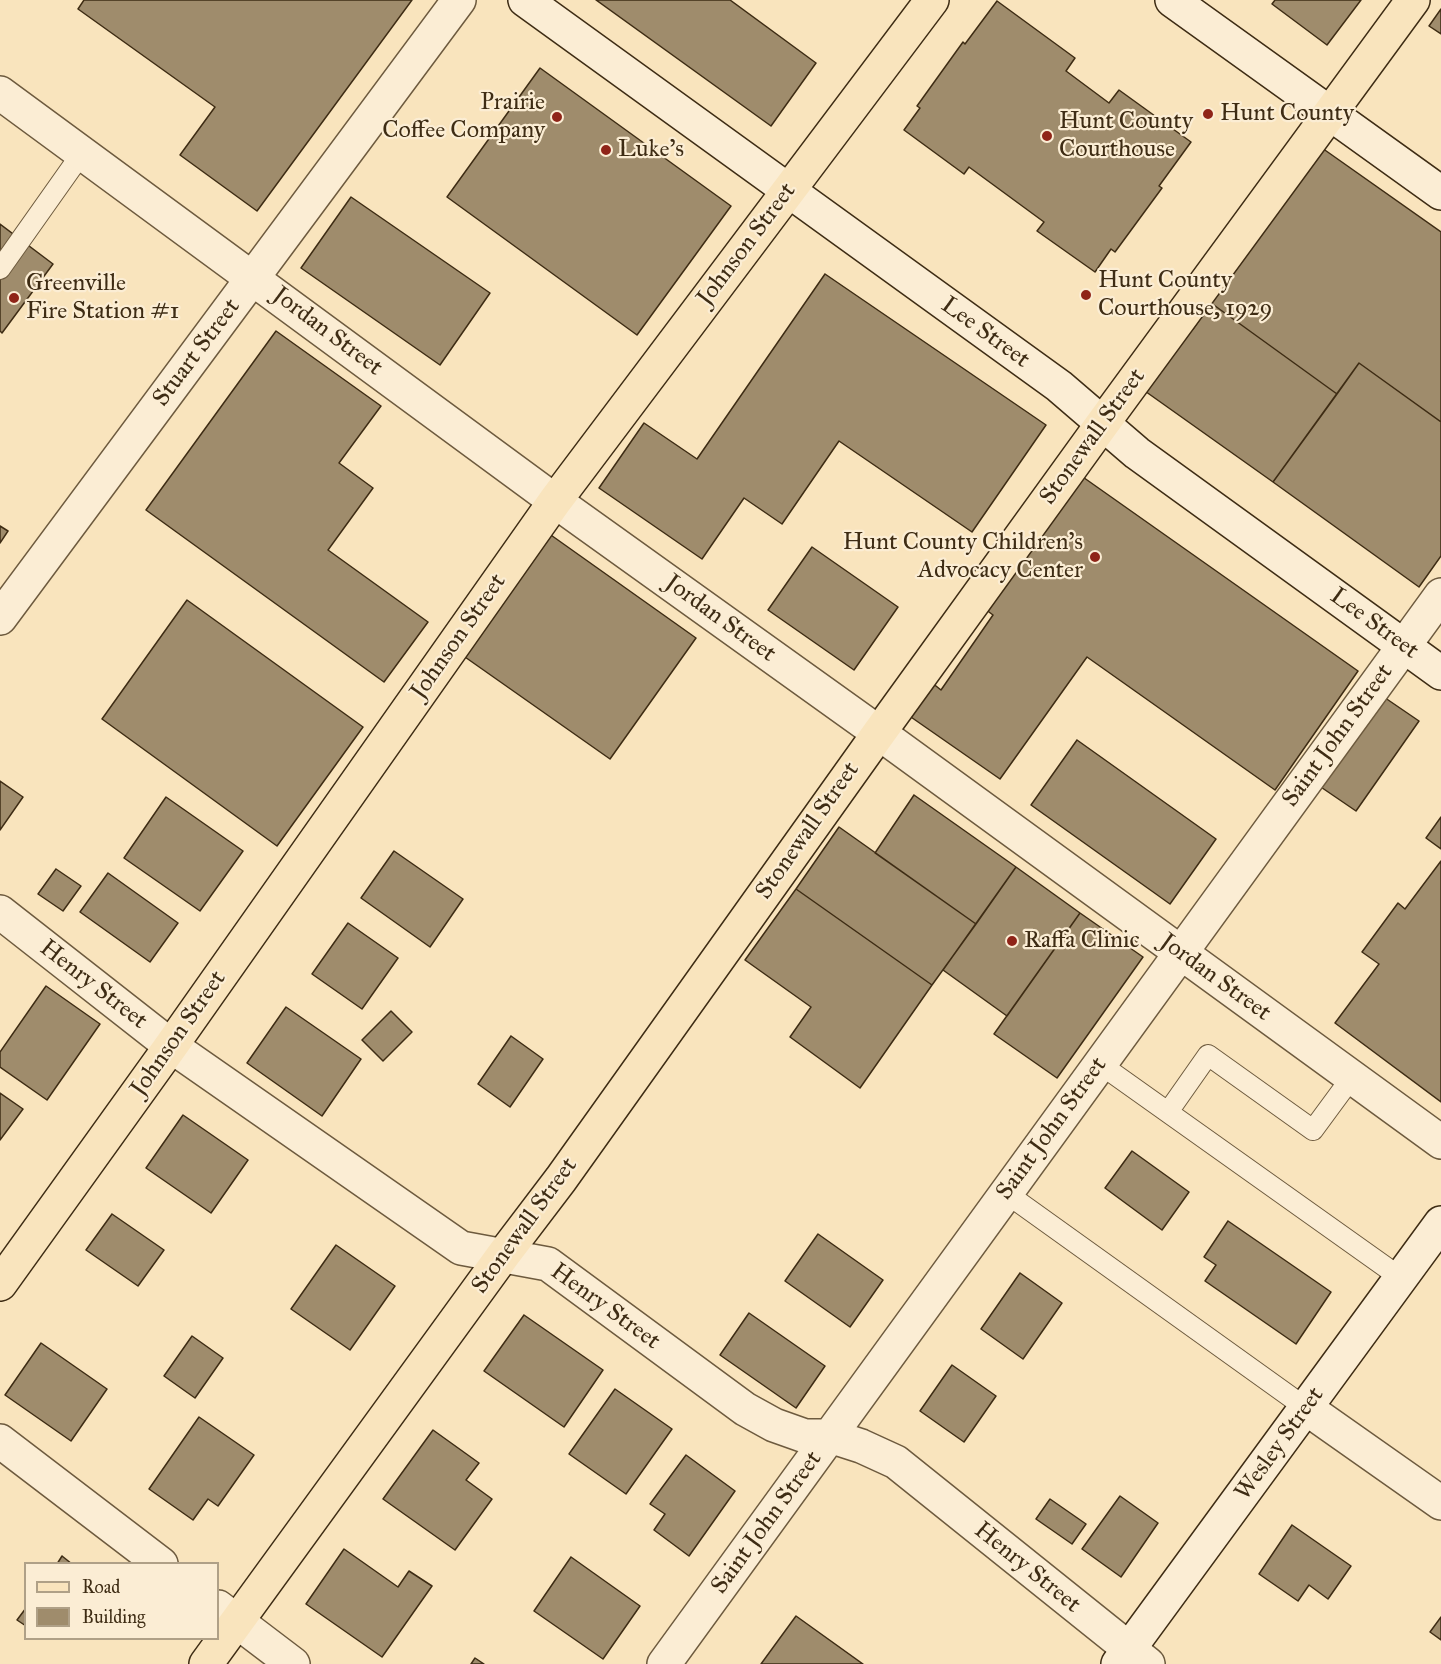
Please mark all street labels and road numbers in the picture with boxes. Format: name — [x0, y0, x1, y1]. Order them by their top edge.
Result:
street label: Johnson Street — [691, 178, 803, 312]
street label: Jordan Street — [266, 281, 388, 383]
street label: Lee Street — [935, 291, 1035, 375]
street label: Stuart Street — [147, 293, 247, 413]
street label: Stonewall Street — [1034, 363, 1152, 511]
street label: Johnson Street — [405, 569, 513, 705]
street label: Jordan Street — [659, 569, 781, 669]
street label: Lee Street — [1324, 582, 1424, 666]
street label: Saint John Street — [1277, 659, 1399, 813]
street label: Stonewall Street — [750, 757, 866, 905]
street label: Jordan Street — [1154, 928, 1276, 1028]
street label: Henry Street — [33, 934, 153, 1036]
street label: Johnson Street — [125, 966, 233, 1102]
street label: Saint John Street — [991, 1052, 1113, 1206]
street label: Stonewall Street — [466, 1152, 584, 1300]
street label: Henry Street — [545, 1258, 665, 1356]
street label: Wesley Street — [1229, 1382, 1331, 1506]
street label: Saint John Street — [706, 1446, 828, 1600]
street label: Henry Street — [968, 1516, 1086, 1620]

